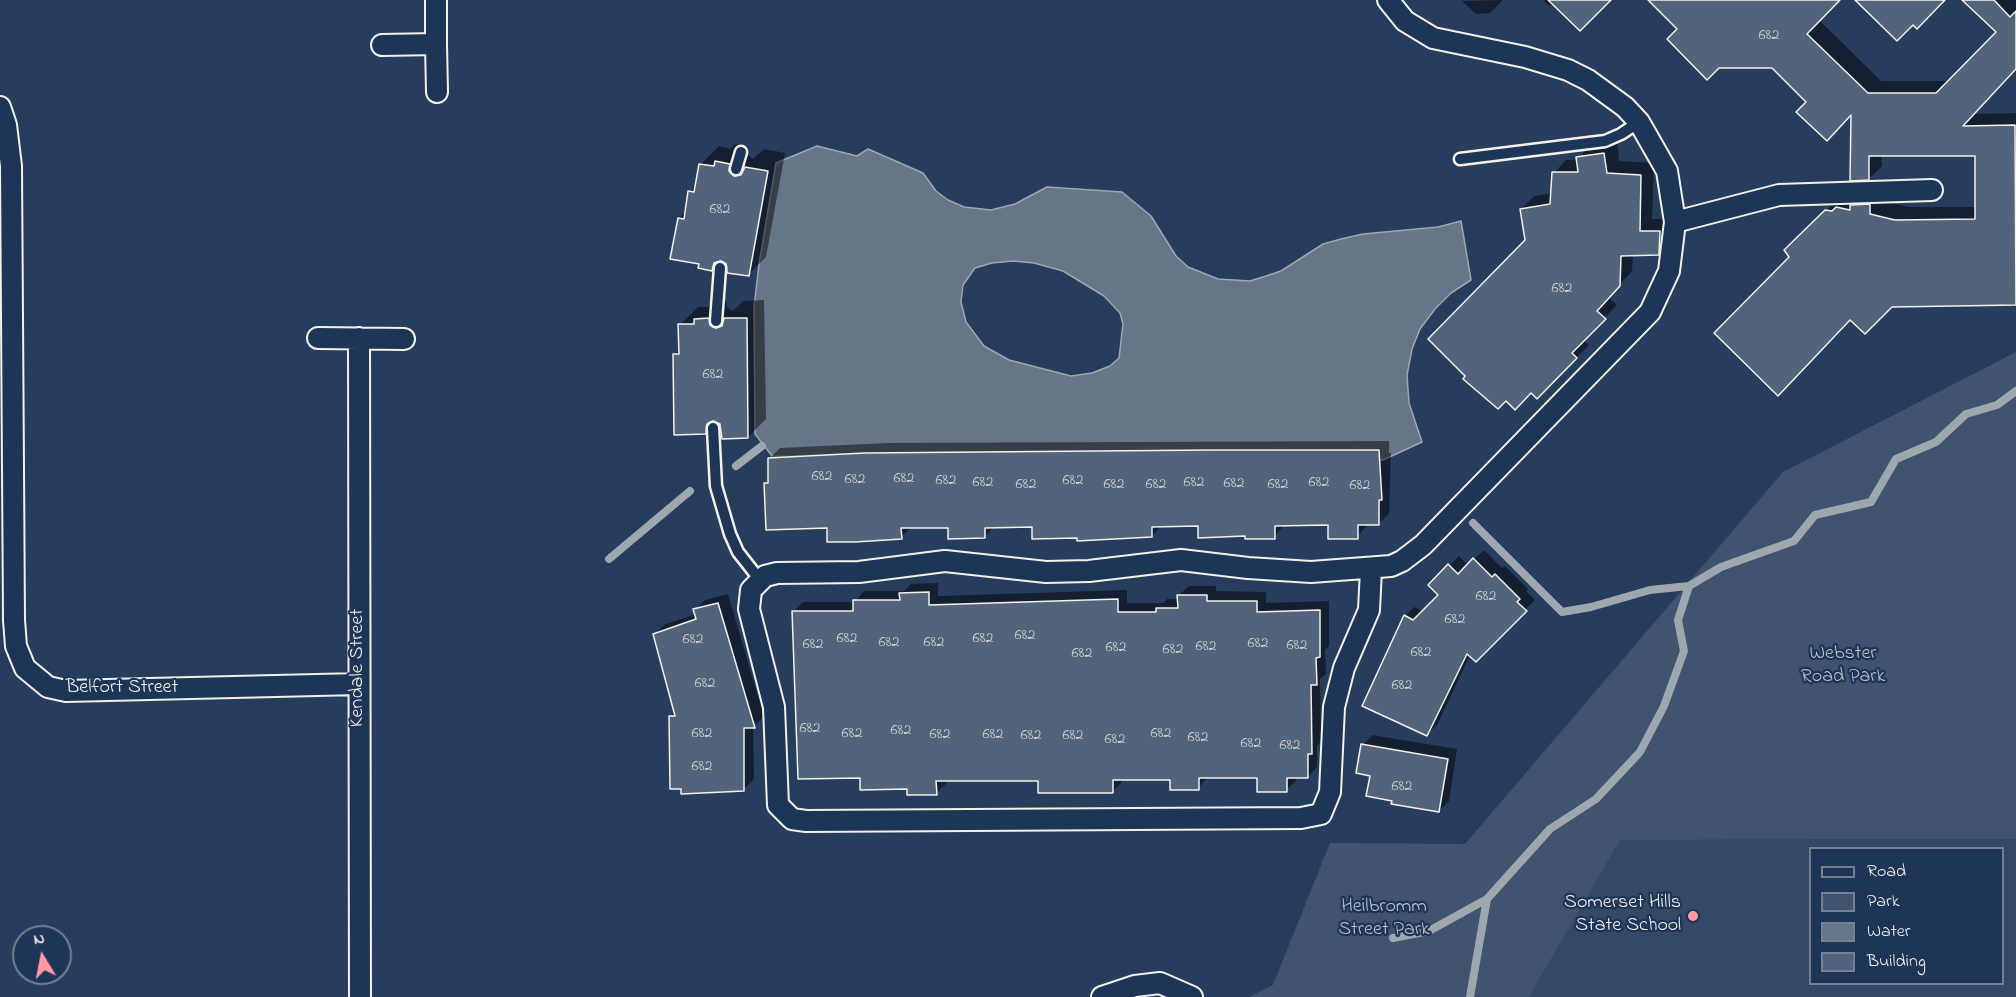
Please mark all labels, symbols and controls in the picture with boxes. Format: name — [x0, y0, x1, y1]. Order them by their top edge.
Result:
house number: 682 — [1759, 26, 1779, 46]
house number: 682 — [710, 200, 730, 220]
house number: 682 — [1552, 279, 1572, 299]
house number: 682 — [703, 365, 723, 385]
house number: 682 — [812, 467, 832, 487]
house number: 682 — [894, 469, 914, 489]
house number: 682 — [845, 470, 865, 490]
house number: 682 — [936, 471, 956, 491]
house number: 682 — [1063, 471, 1083, 491]
house number: 682 — [973, 473, 993, 493]
house number: 682 — [1184, 473, 1204, 493]
house number: 682 — [1309, 473, 1329, 493]
house number: 682 — [1224, 474, 1244, 494]
house number: 682 — [1016, 475, 1036, 495]
house number: 682 — [1104, 475, 1124, 495]
house number: 682 — [1146, 475, 1166, 495]
house number: 682 — [1268, 475, 1288, 495]
house number: 682 — [1350, 476, 1370, 496]
house number: 682 — [1476, 587, 1496, 607]
street label: Kendale Street — [347, 609, 371, 727]
house number: 682 — [1445, 610, 1465, 630]
house number: 682 — [1015, 626, 1035, 646]
house number: 682 — [837, 629, 857, 649]
house number: 682 — [973, 629, 993, 649]
house number: 682 — [683, 630, 703, 650]
house number: 682 — [879, 633, 899, 653]
house number: 682 — [924, 633, 944, 653]
house number: 682 — [1248, 634, 1268, 654]
house number: 682 — [803, 635, 823, 655]
house number: 682 — [1287, 636, 1307, 656]
house number: 682 — [1196, 637, 1216, 657]
house number: 682 — [1106, 638, 1126, 658]
house number: 682 — [1163, 640, 1183, 660]
house number: 682 — [1411, 643, 1431, 663]
park label: Webster Road Park — [1801, 643, 1885, 690]
house number: 682 — [1072, 644, 1092, 664]
house number: 682 — [695, 674, 715, 694]
house number: 682 — [1392, 676, 1412, 696]
street label: Belfort Street — [66, 677, 178, 701]
house number: 682 — [800, 719, 820, 739]
house number: 682 — [891, 721, 911, 741]
house number: 682 — [692, 724, 712, 744]
house number: 682 — [842, 724, 862, 744]
house number: 682 — [1151, 724, 1171, 744]
house number: 682 — [930, 725, 950, 745]
house number: 682 — [983, 725, 1003, 745]
house number: 682 — [1021, 726, 1041, 746]
house number: 682 — [1063, 726, 1083, 746]
house number: 682 — [1188, 728, 1208, 748]
house number: 682 — [1105, 730, 1125, 750]
house number: 682 — [1241, 734, 1261, 754]
house number: 682 — [1280, 736, 1300, 756]
house number: 682 — [692, 757, 712, 777]
house number: 682 — [1392, 777, 1412, 797]
legend — [1809, 847, 2004, 985]
text: Road — [1867, 859, 1906, 885]
text: Park — [1867, 889, 1900, 915]
place label: Somerset Hills State School — [1564, 892, 1681, 939]
park label: Heilbromm Street Park — [1338, 896, 1430, 943]
marker: Somerset Hills State School — [1686, 909, 1700, 923]
text: Water — [1867, 919, 1910, 945]
north arrow — [12, 925, 72, 985]
text: N — [32, 926, 47, 952]
text: Building — [1867, 949, 1926, 975]

